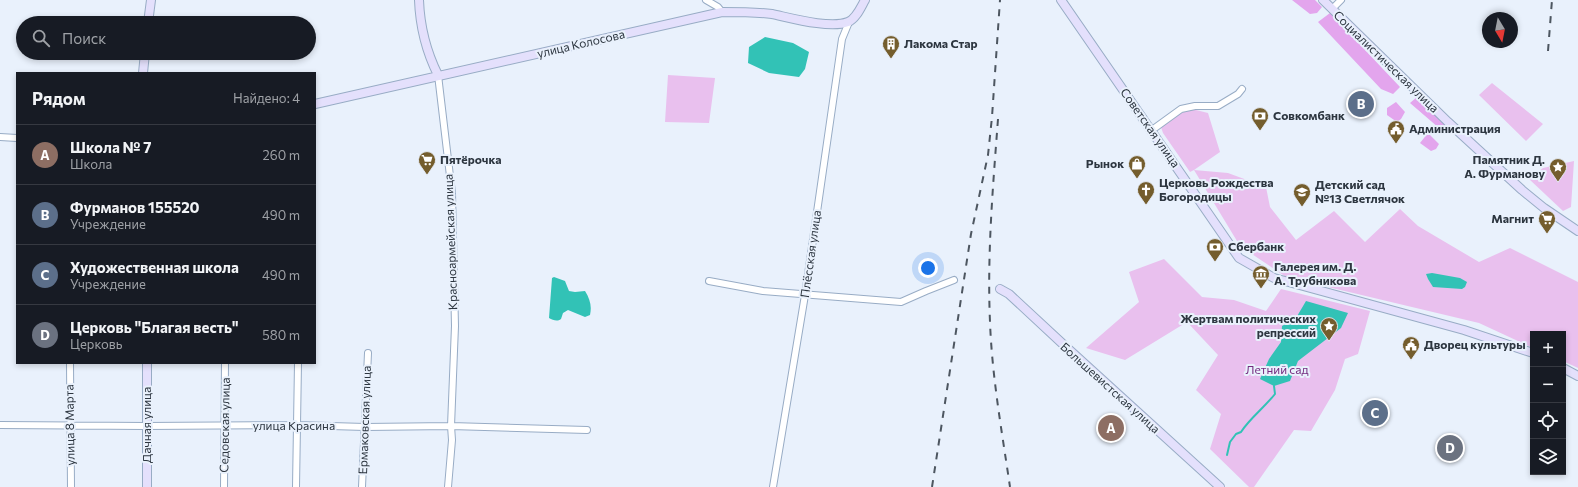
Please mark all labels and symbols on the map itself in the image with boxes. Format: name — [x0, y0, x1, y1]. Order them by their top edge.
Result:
street label: Социалистическая улица — [1331, 7, 1442, 115]
north arrow — [1482, 12, 1518, 48]
street label: улица Колосова — [536, 26, 626, 60]
building icon: Лакома Стар — [881, 34, 901, 59]
place label: Лакома Стар — [904, 36, 978, 50]
street label: Советская улица — [1118, 85, 1183, 170]
pin: B — [1348, 89, 1374, 119]
bank icon: Совкомбанк — [1250, 106, 1270, 131]
place label: Совкомбанк — [1273, 108, 1345, 122]
public building icon: Администрация — [1386, 119, 1406, 144]
place label: Администрация — [1409, 121, 1501, 135]
supermarket icon: Пятёрочка — [417, 150, 437, 175]
place label: Пятёрочка — [440, 152, 502, 166]
place label: Памятник Д. А. Фурманову — [1464, 152, 1545, 180]
shop icon: Рынок — [1127, 154, 1147, 179]
place label: Рынок — [1086, 156, 1124, 170]
place icon: Памятник Д. А. Фурманову — [1548, 157, 1568, 182]
street label: Красноармейская улица — [441, 174, 459, 310]
place label: Церковь Рождества Богородицы — [1159, 175, 1274, 203]
place label: Детский сад №13 Светлячок — [1315, 177, 1405, 205]
church icon: Церковь Рождества Богородицы — [1136, 180, 1156, 205]
school or university icon: Детский сад №13 Светлячок — [1292, 182, 1312, 207]
street label: Плёсская улица — [797, 209, 823, 298]
supermarket icon: Магнит — [1537, 209, 1557, 234]
place label: Магнит — [1491, 211, 1534, 225]
bank icon: Сбербанк — [1205, 237, 1225, 262]
place label: Сбербанк — [1228, 239, 1284, 253]
your location — [918, 258, 938, 278]
place label: Галерея им. Д. А. Трубникова — [1274, 259, 1356, 287]
museum icon: Галерея им. Д. А. Трубникова — [1251, 264, 1271, 289]
place label: Жертвам политических репрессий — [1180, 311, 1316, 339]
place icon: Жертвам политических репрессий — [1319, 316, 1339, 341]
public building icon: Дворец культуры — [1401, 335, 1421, 360]
place label: Дворец культуры — [1424, 337, 1526, 351]
street label: Большевистская улица — [1058, 339, 1163, 436]
park label: Летний сад — [1245, 362, 1309, 376]
street label: Ермаковская улица — [355, 365, 373, 474]
street label: Седовская улица — [216, 377, 232, 473]
street label: улица 8 Марта — [61, 384, 77, 466]
street label: Дачная улица — [139, 387, 153, 463]
pin: C — [1362, 398, 1388, 428]
pin: A — [1098, 413, 1124, 443]
street label: улица Красина — [253, 418, 335, 432]
pin: D — [1437, 433, 1463, 463]

